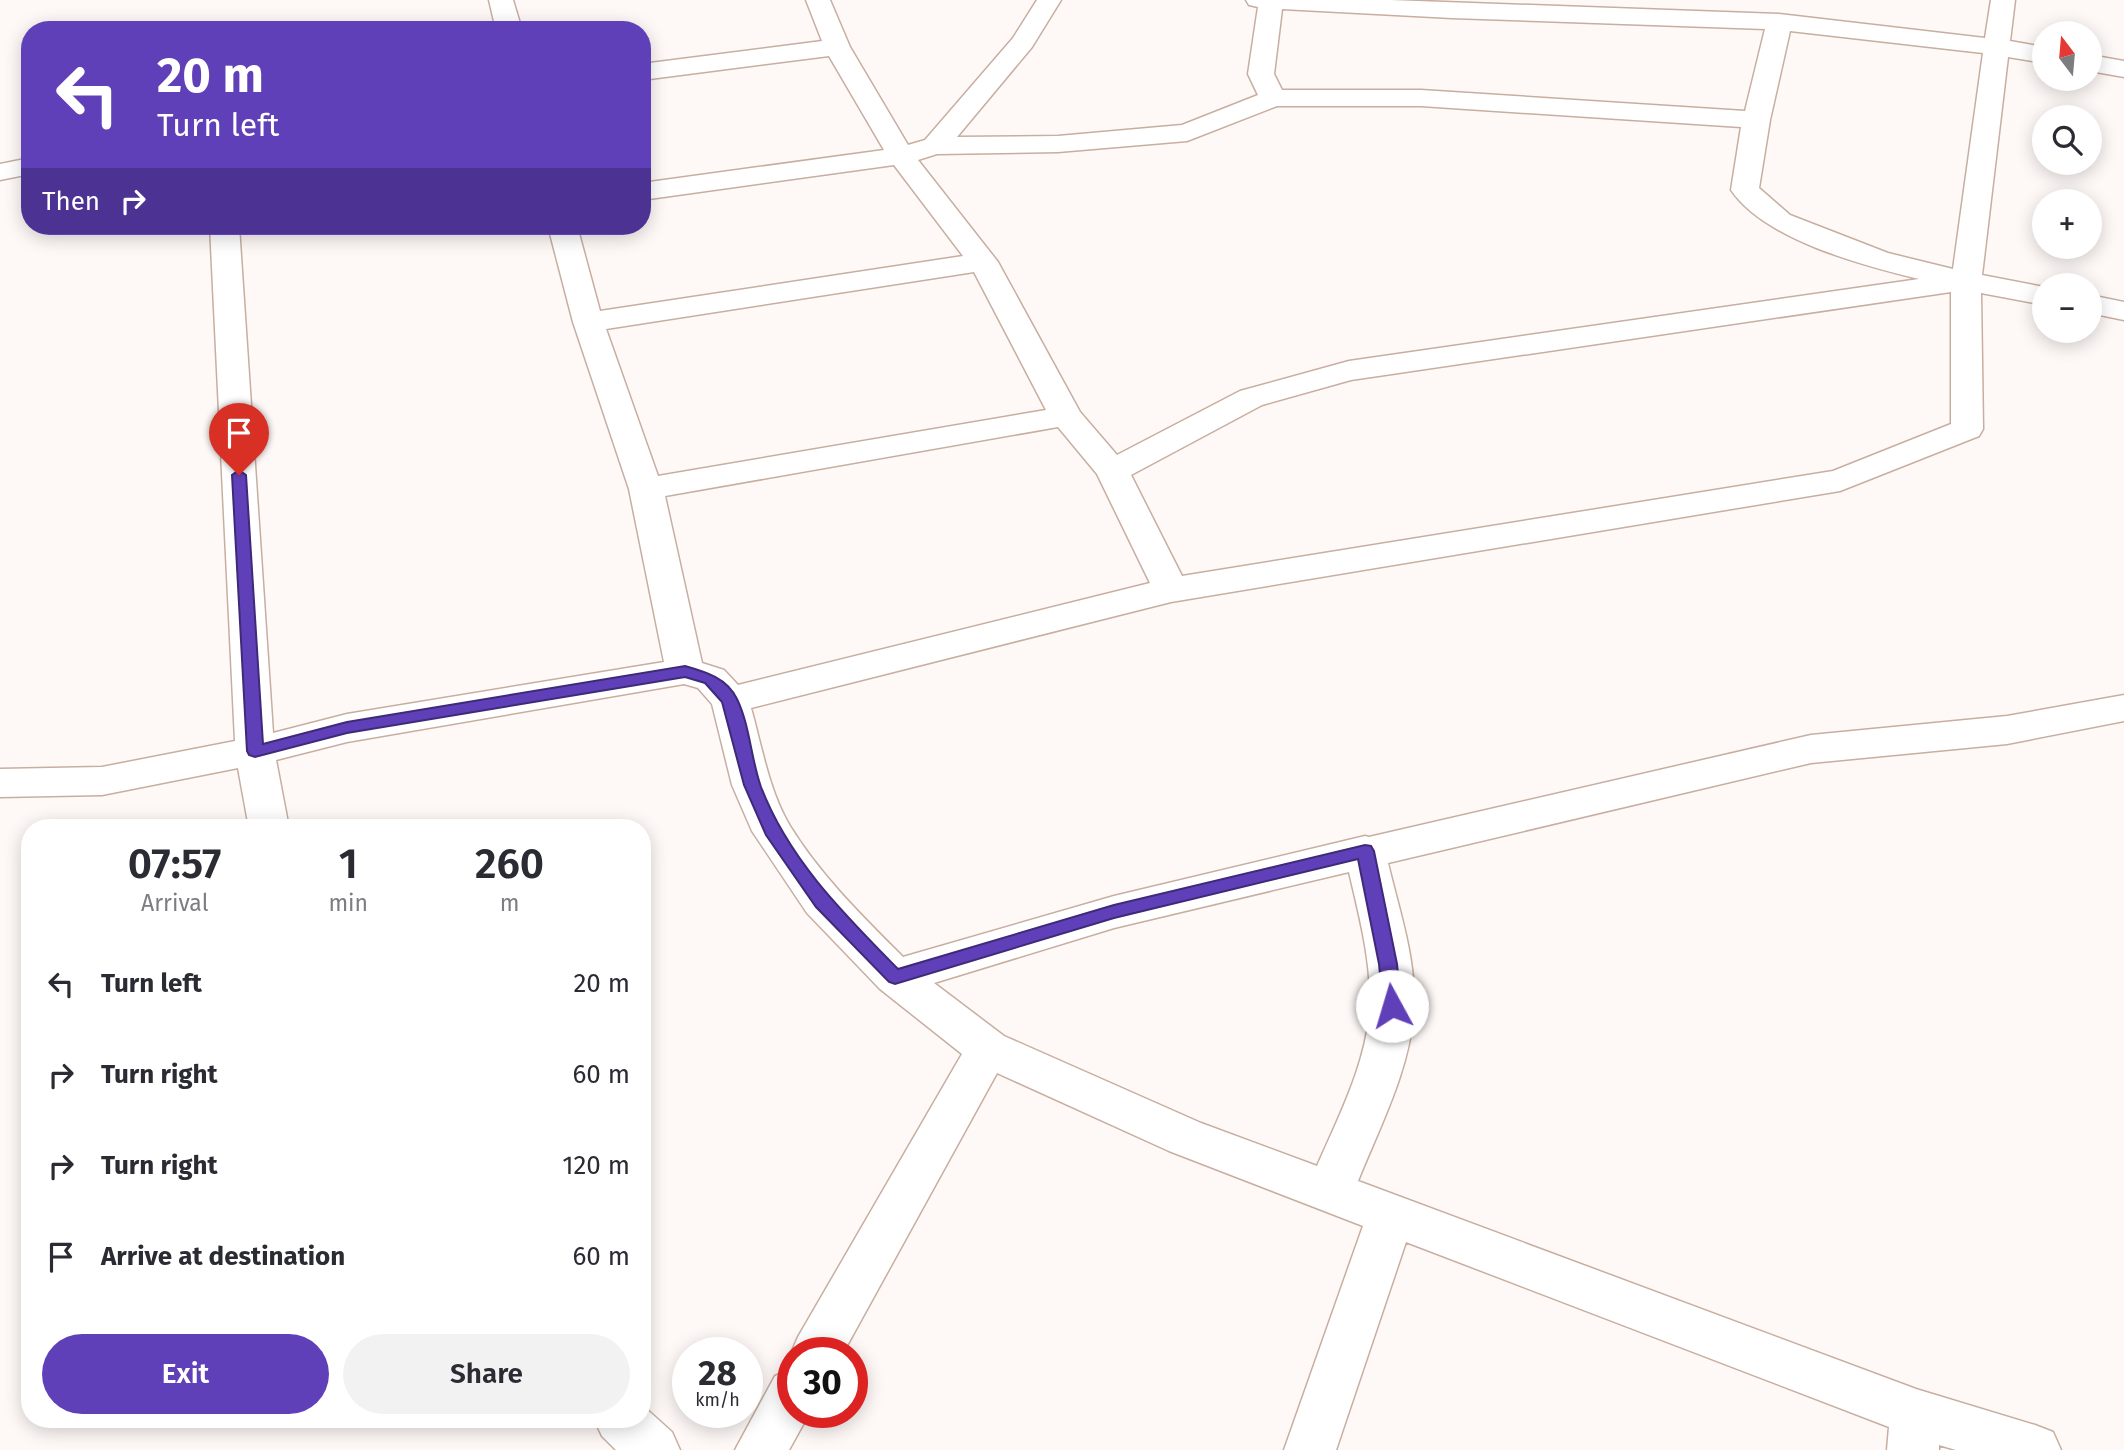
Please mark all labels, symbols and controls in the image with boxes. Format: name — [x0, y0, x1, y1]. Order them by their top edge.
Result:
north arrow — [2032, 21, 2102, 91]
map controls — [2032, 21, 2102, 343]
text: 20 m — [157, 46, 264, 105]
icon: left — [42, 49, 133, 140]
button: search — [2032, 105, 2102, 175]
text: Turn left — [157, 106, 279, 144]
icon: right — [114, 182, 152, 220]
text: Then — [42, 186, 100, 217]
button: + — [2032, 189, 2102, 259]
button: − — [2032, 273, 2102, 343]
pin — [209, 403, 269, 475]
icon: arrive — [220, 414, 258, 452]
text: 07:57 — [128, 839, 222, 889]
text: 1 — [339, 839, 358, 889]
text: 260 — [475, 839, 544, 889]
text: Arrival — [141, 889, 208, 917]
text: min — [328, 889, 368, 917]
text: m — [500, 889, 519, 917]
icon: left — [42, 965, 80, 1003]
text: Turn left — [101, 968, 202, 999]
text: 20 m — [573, 968, 630, 999]
position arrow — [1355, 969, 1429, 1043]
icon: right — [42, 1056, 80, 1094]
text: Turn right — [101, 1059, 218, 1090]
text: 60 m — [572, 1059, 630, 1090]
icon: right — [42, 1147, 80, 1185]
text: Turn right — [101, 1150, 218, 1181]
text: 120 m — [562, 1150, 630, 1181]
icon: arrive — [42, 1238, 80, 1276]
text: Arrive at destination — [101, 1241, 345, 1272]
text: 60 m — [572, 1241, 630, 1272]
button: Exit — [42, 1334, 329, 1414]
button: Share — [343, 1334, 630, 1414]
speed limit sign: 30 — [777, 1337, 868, 1428]
text: 28 — [698, 1352, 737, 1394]
text: km/h — [695, 1389, 740, 1411]

